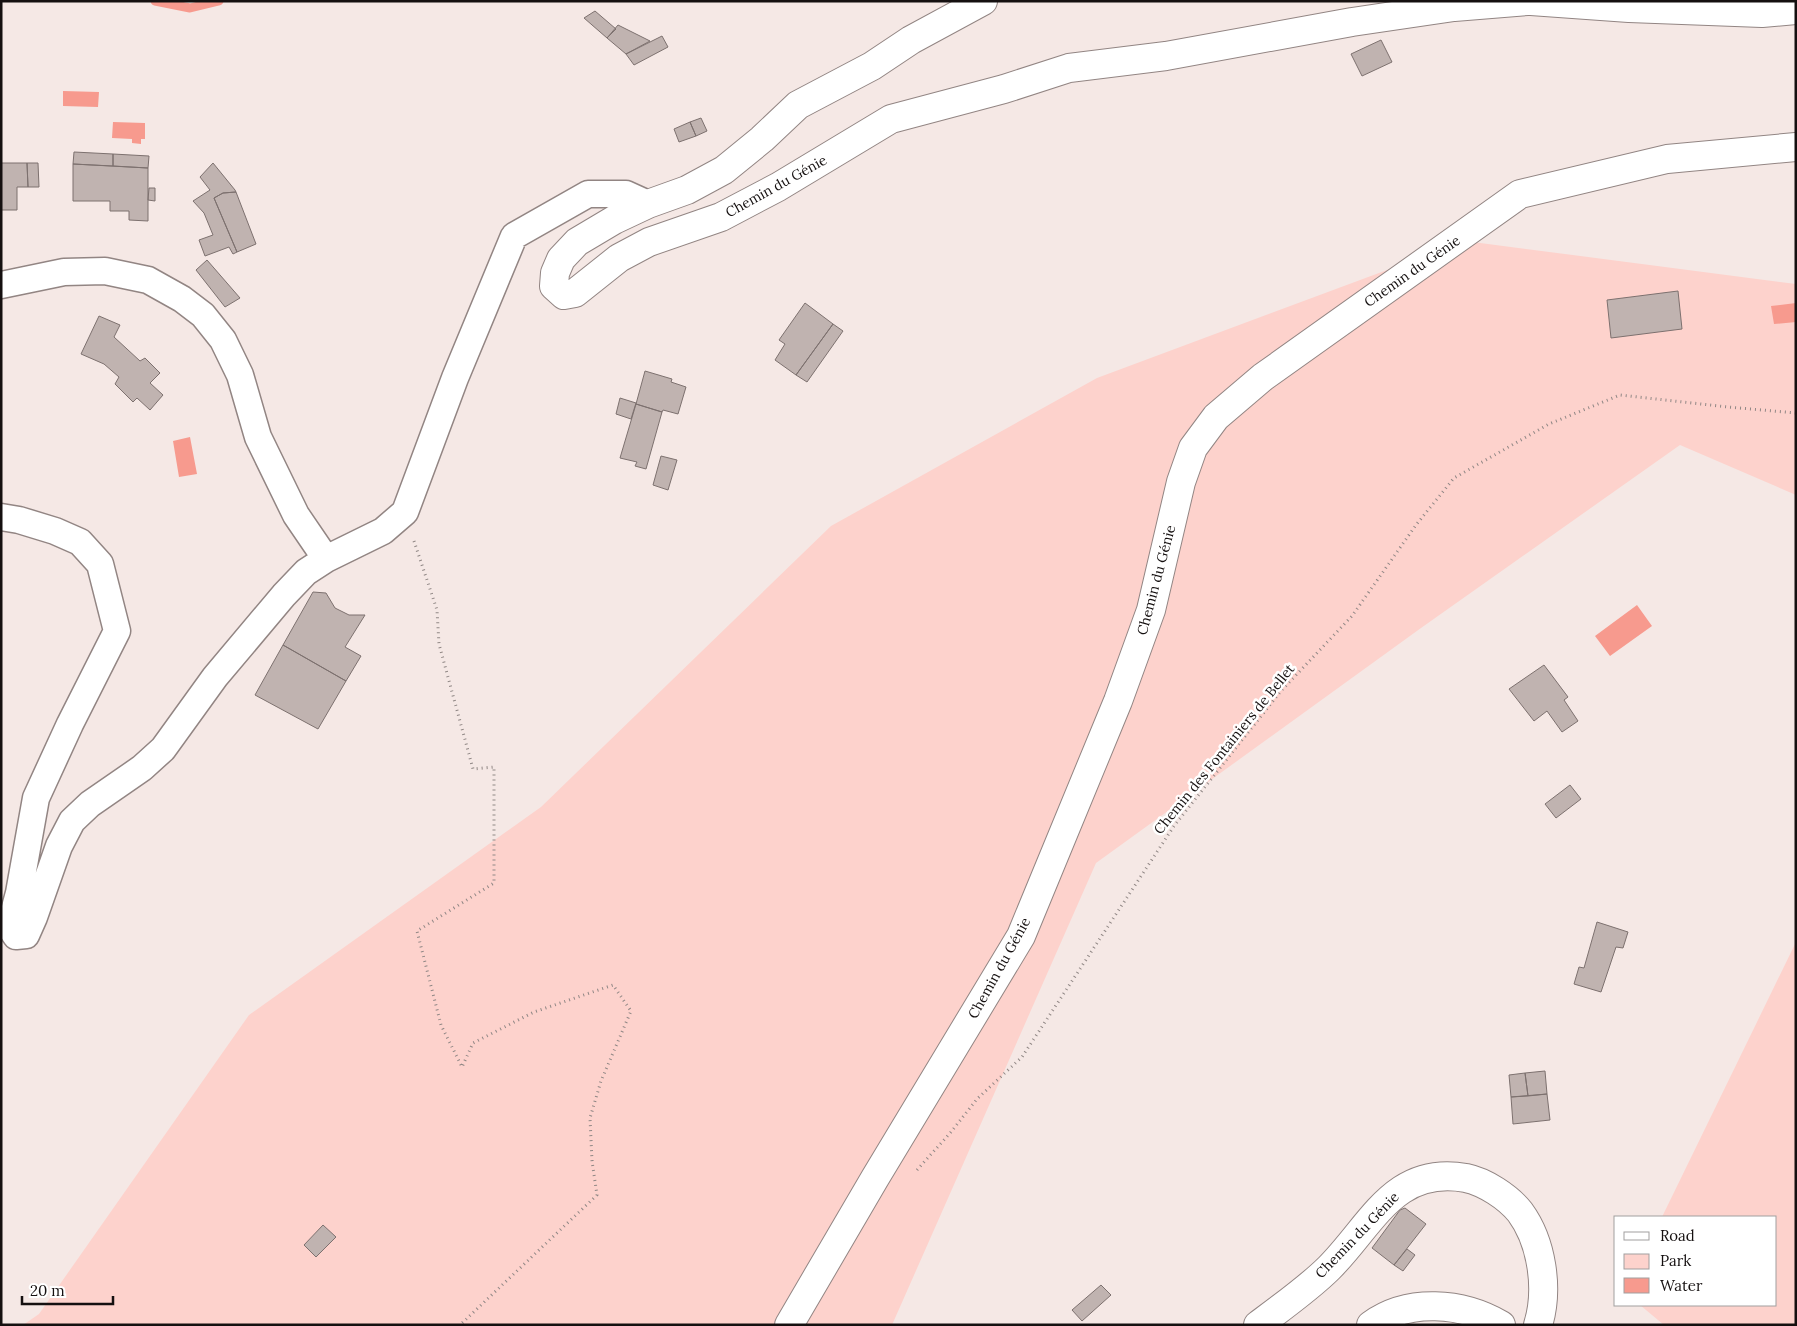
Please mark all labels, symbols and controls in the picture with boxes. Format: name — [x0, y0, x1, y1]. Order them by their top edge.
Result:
street label: Chemin du Génie — [722, 151, 830, 221]
street label: Chemin du Génie — [1361, 231, 1464, 311]
street label: Chemin du Génie — [1133, 523, 1179, 637]
street label: Chemin des Fontainiers de Bellet — [1150, 660, 1299, 838]
street label: Chemin du Génie — [964, 914, 1034, 1022]
street label: Chemin du Génie — [1311, 1188, 1403, 1282]
legend — [1614, 1216, 1777, 1306]
text: Road — [1660, 1226, 1695, 1245]
text: Park — [1660, 1251, 1691, 1270]
scale bar — [22, 1274, 114, 1306]
text: Water — [1660, 1276, 1703, 1295]
text: 20 m — [30, 1281, 65, 1300]

